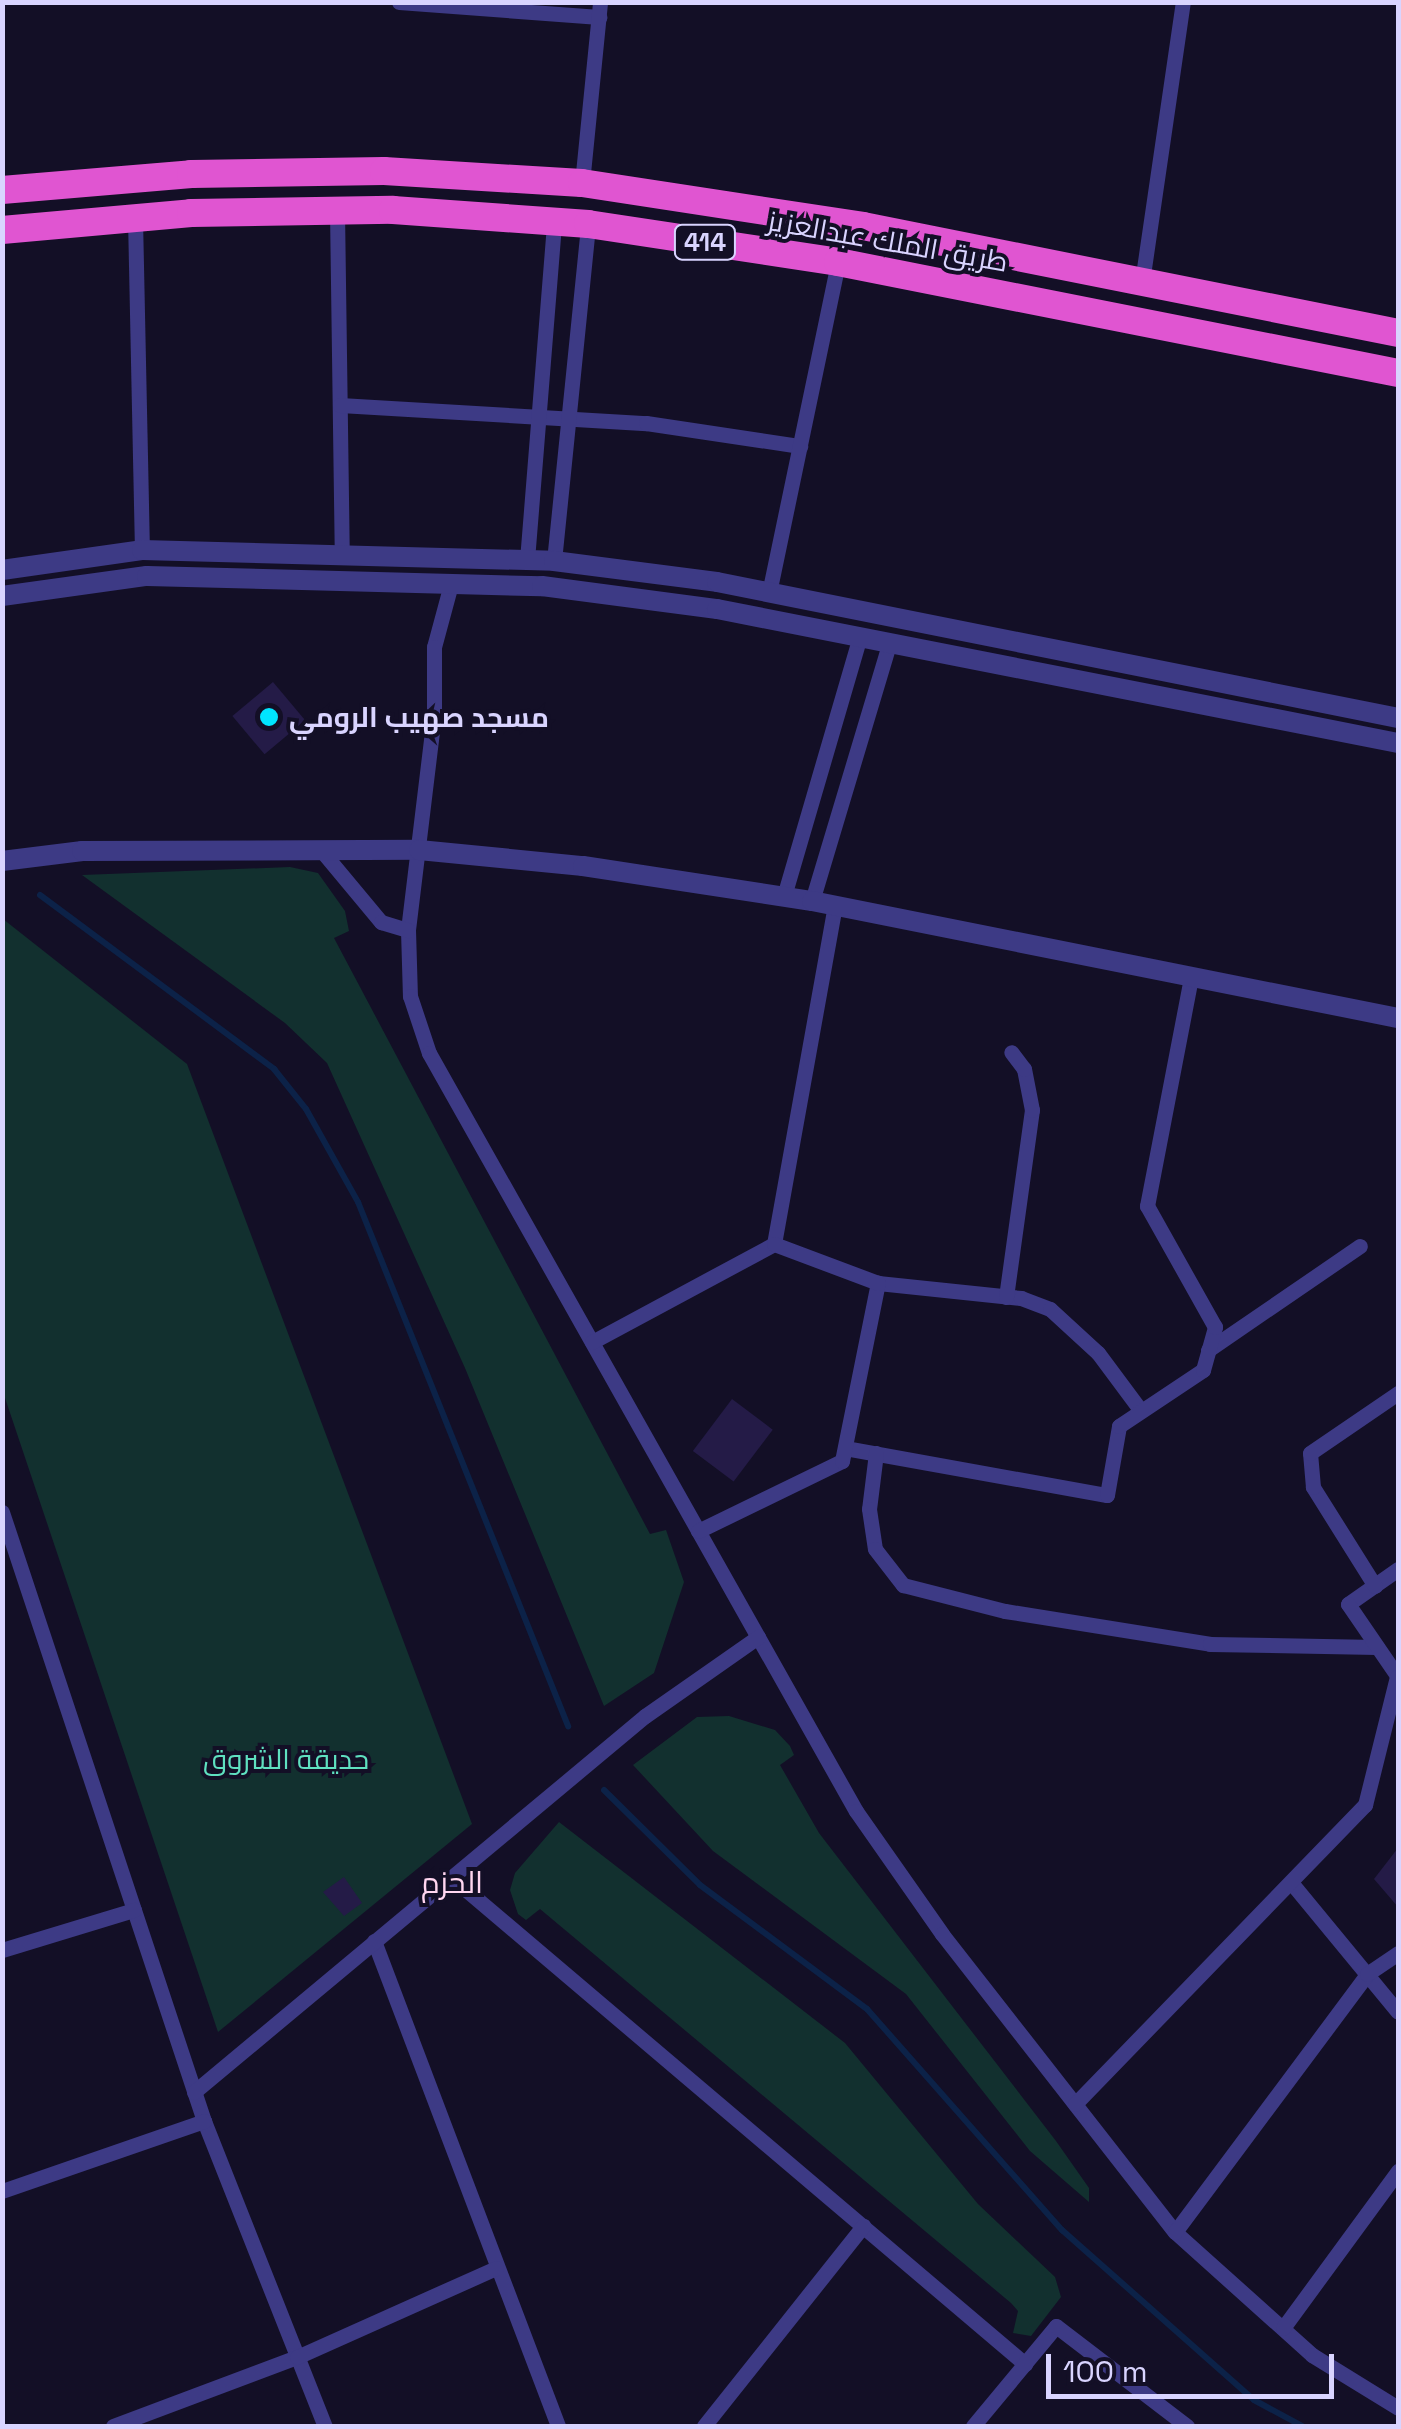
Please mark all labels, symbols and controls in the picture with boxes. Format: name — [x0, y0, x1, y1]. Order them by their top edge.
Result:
street label: طريق الملك عبدالعزيز — [765, 203, 1011, 279]
road number: 414 — [672, 222, 738, 262]
place label: مسجد صهيب الرومي — [289, 700, 549, 734]
marker: مسجد صهيب الرومي — [258, 706, 280, 728]
park label: حديقة الشروق — [203, 1742, 369, 1776]
district label: الحزم — [421, 1865, 483, 1901]
scale bar — [1051, 2334, 1338, 2396]
text: 100 m — [1063, 2352, 1148, 2391]

